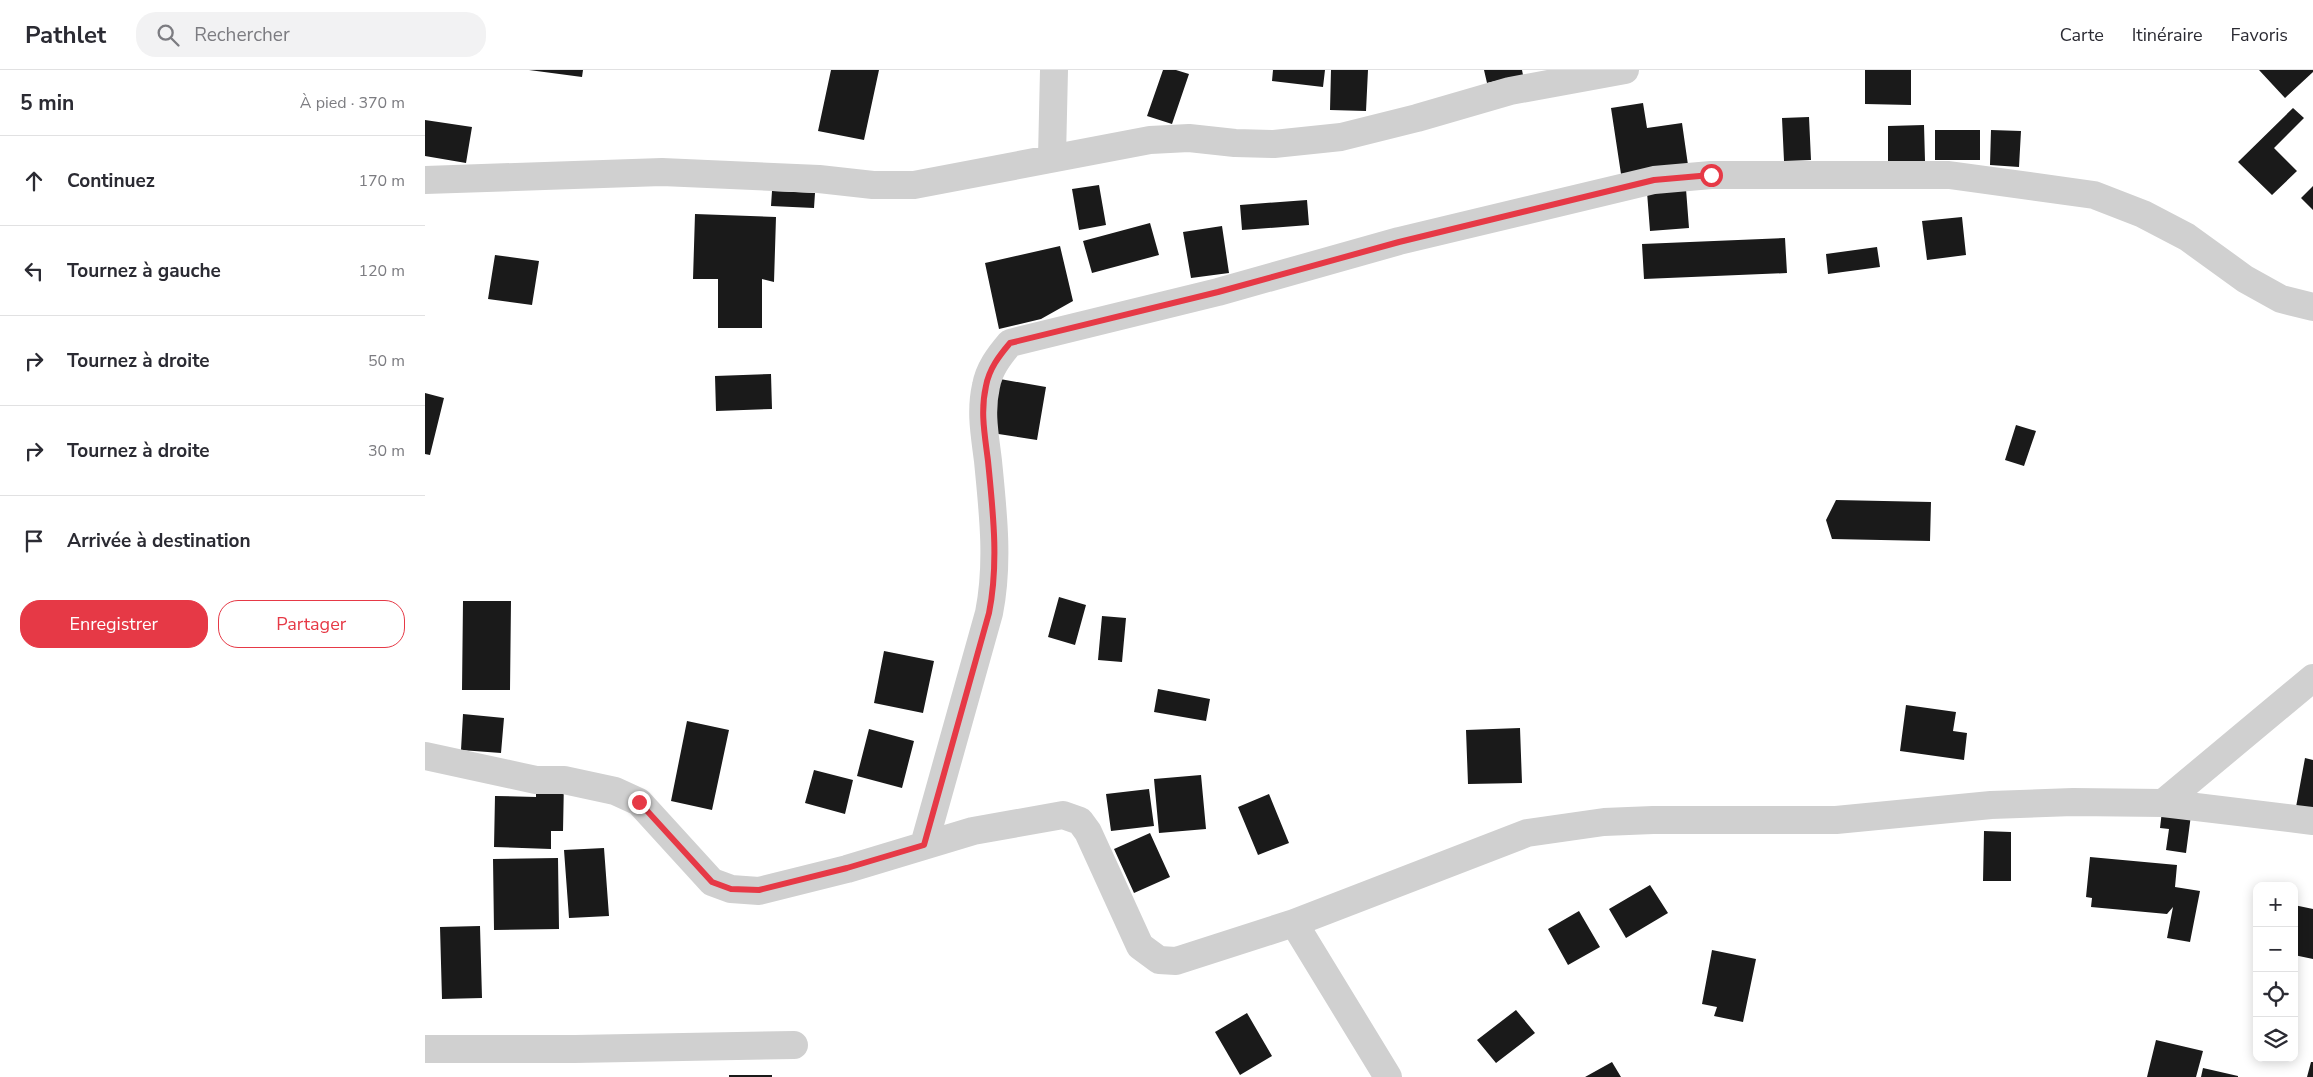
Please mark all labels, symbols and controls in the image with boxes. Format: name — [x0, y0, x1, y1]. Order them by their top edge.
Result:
search box — [136, 12, 486, 57]
text: Pathlet — [25, 19, 106, 51]
icon: search — [154, 21, 182, 49]
text: Rechercher — [194, 22, 290, 48]
text: Carte — [2060, 23, 2104, 47]
text: Itinéraire — [2132, 23, 2203, 47]
text: Favoris — [2231, 23, 2288, 47]
text: 5 min — [20, 89, 74, 117]
text: À pied · 370 m — [300, 92, 405, 114]
route start — [1700, 164, 1723, 187]
icon: ahead — [20, 167, 48, 195]
text: Continuez — [67, 168, 155, 194]
text: 170 m — [358, 170, 405, 192]
icon: left — [20, 257, 48, 285]
text: Tournez à gauche — [67, 258, 221, 284]
text: 120 m — [358, 260, 405, 282]
icon: right — [20, 347, 48, 375]
text: Tournez à droite — [67, 348, 210, 374]
text: 50 m — [368, 350, 405, 372]
icon: right — [20, 437, 48, 465]
text: Tournez à droite — [67, 438, 210, 464]
text: 30 m — [368, 440, 405, 462]
icon: arrive — [20, 527, 48, 555]
text: Arrivée à destination — [67, 528, 251, 554]
button: Enregistrer — [20, 600, 208, 648]
button: Partager — [218, 600, 405, 648]
route end — [628, 791, 651, 814]
map controls — [2253, 882, 2298, 1062]
button: + — [2253, 882, 2298, 927]
button: − — [2253, 927, 2298, 972]
button: locate — [2253, 972, 2298, 1017]
button: layers — [2253, 1017, 2298, 1062]

